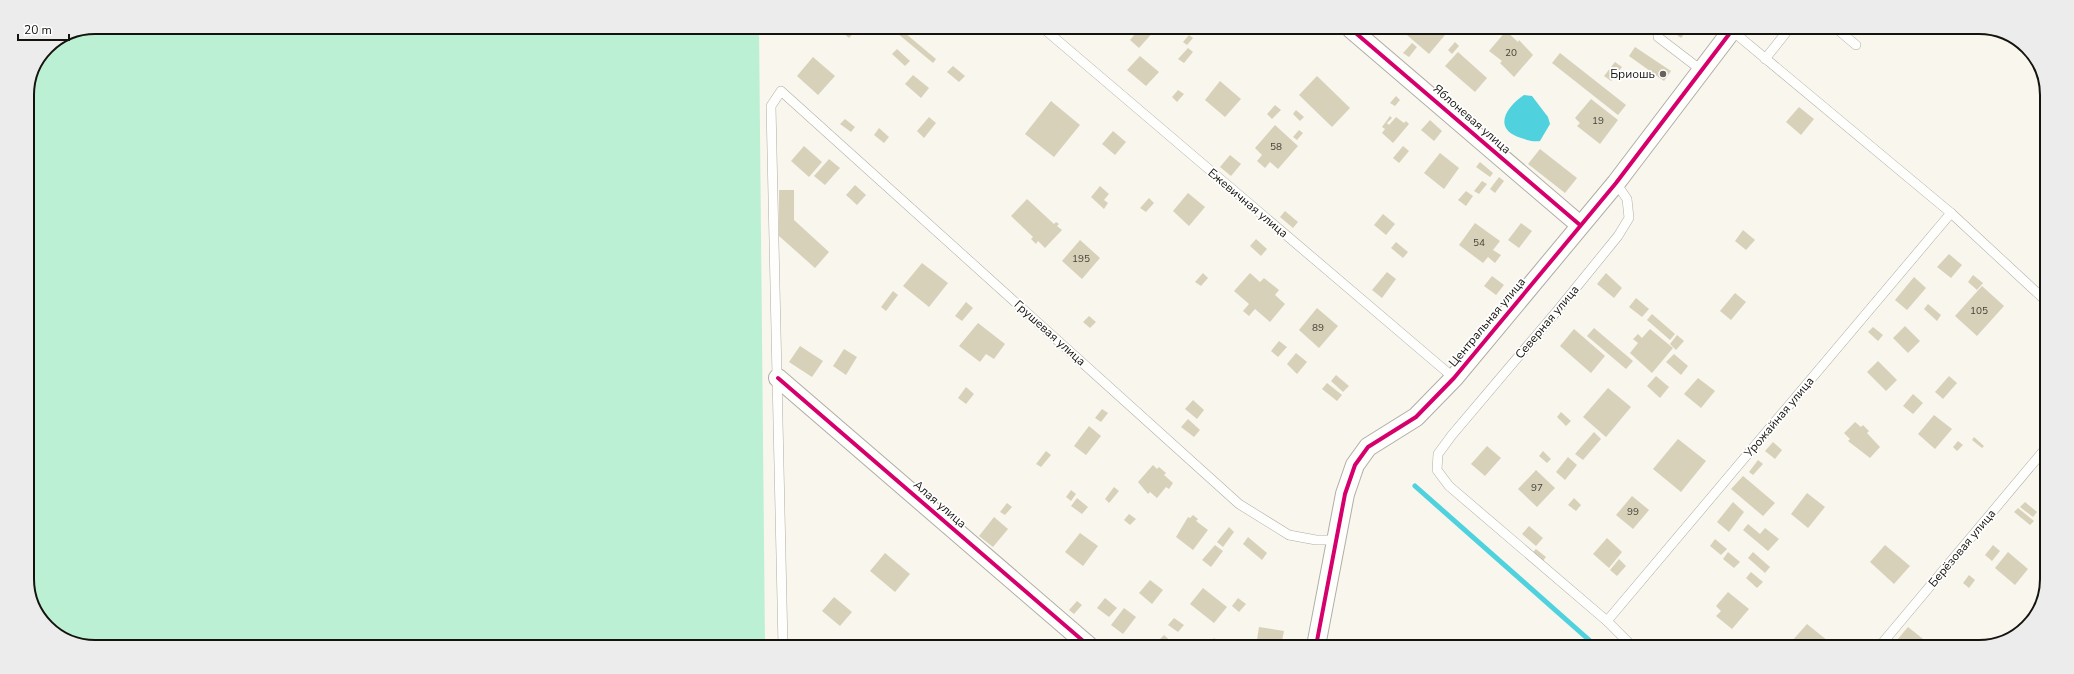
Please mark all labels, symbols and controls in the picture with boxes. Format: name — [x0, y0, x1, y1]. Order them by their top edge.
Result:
scale bar — [18, 16, 69, 42]
text: 20 m — [24, 22, 52, 38]
house number: 20 — [1505, 46, 1517, 60]
place label: Бриошь — [1610, 66, 1655, 82]
marker: Бриошь — [1658, 69, 1668, 79]
street label: Яблоневая улица — [1430, 81, 1514, 157]
house number: 19 — [1592, 114, 1604, 128]
house number: 58 — [1270, 140, 1282, 154]
street label: Ежевичная улица — [1205, 165, 1291, 241]
house number: 54 — [1473, 236, 1485, 250]
house number: 195 — [1072, 252, 1090, 266]
street label: Центральная улица — [1445, 274, 1529, 370]
street label: Северная улица — [1512, 282, 1582, 362]
street label: Грушевая улица — [1011, 297, 1089, 369]
house number: 105 — [1970, 304, 1988, 318]
house number: 89 — [1312, 321, 1324, 335]
street label: Урожайная улица — [1740, 373, 1817, 461]
street label: Алая улица — [910, 477, 970, 531]
house number: 97 — [1531, 481, 1543, 495]
house number: 99 — [1627, 505, 1639, 519]
street label: Берёзовая улица — [1925, 506, 1999, 590]

